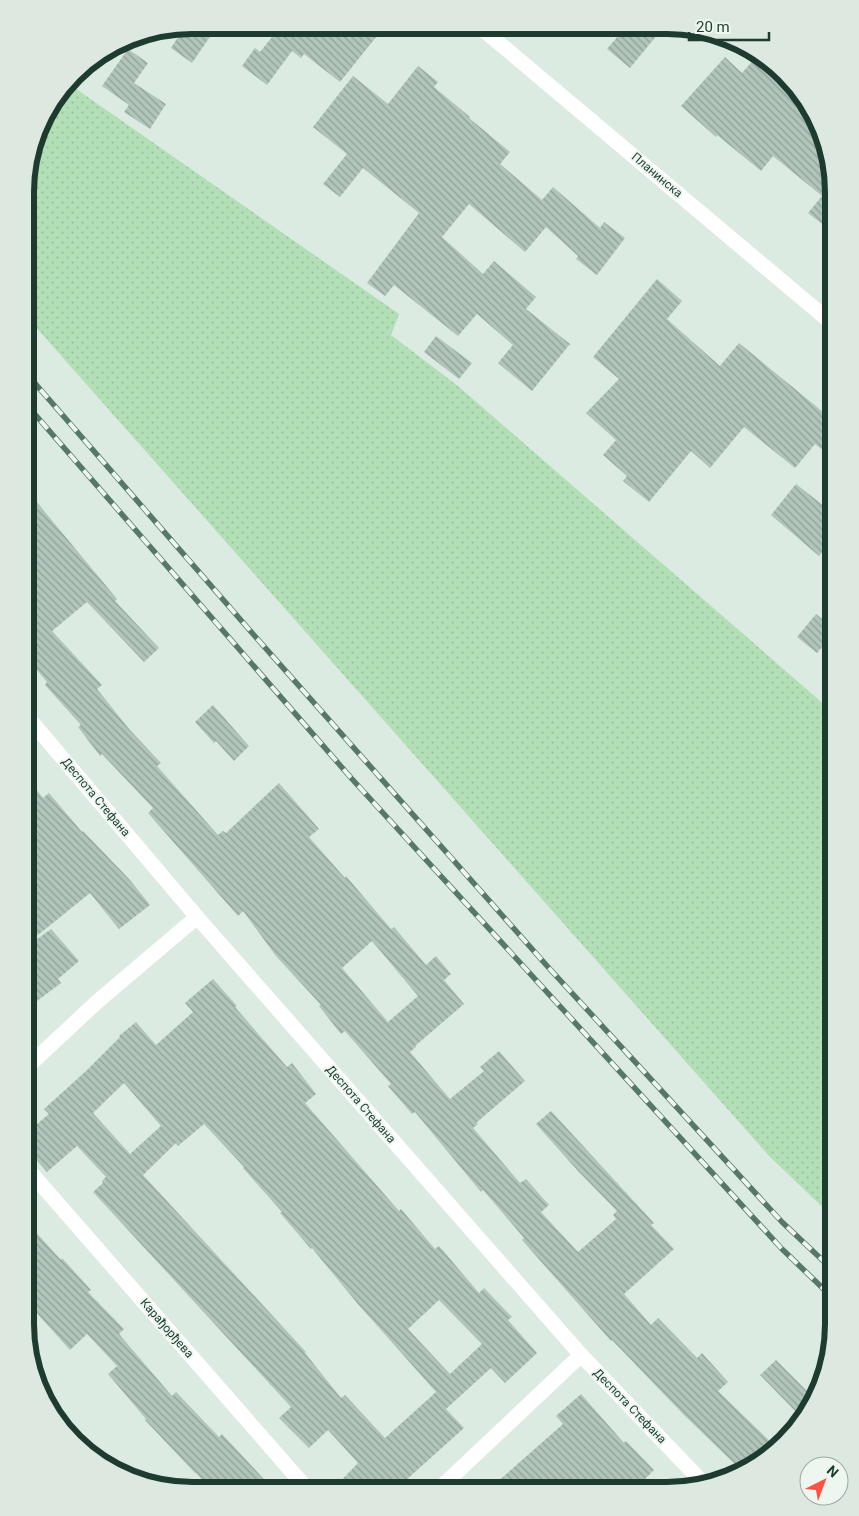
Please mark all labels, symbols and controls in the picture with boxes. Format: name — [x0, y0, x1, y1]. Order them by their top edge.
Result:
scale bar — [689, 10, 769, 42]
text: 20 m — [696, 18, 730, 36]
street label: Планинска — [629, 150, 685, 200]
street label: Деспота Стефана — [59, 755, 133, 839]
street label: Деспота Стефана — [323, 1062, 399, 1146]
street label: Карађорђева — [137, 1295, 197, 1361]
street label: Деспота Стефана — [591, 1366, 669, 1446]
north arrow — [799, 1456, 849, 1506]
text: N — [824, 1462, 842, 1481]

